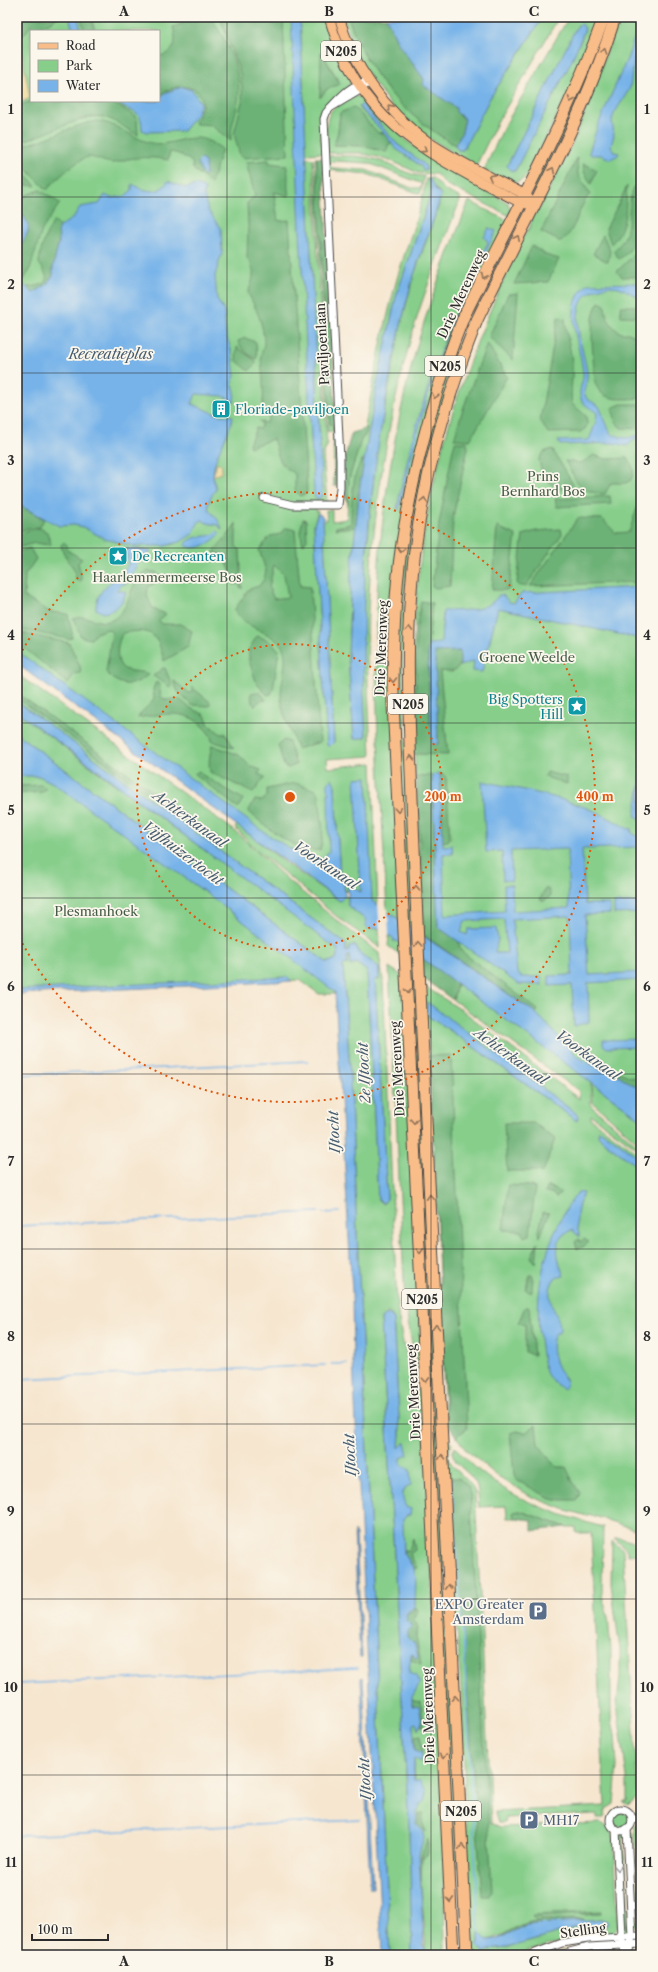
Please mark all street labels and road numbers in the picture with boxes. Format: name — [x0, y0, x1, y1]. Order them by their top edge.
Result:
road number: N205 — [321, 41, 361, 61]
street label: Drie Merenweg — [434, 247, 489, 341]
street label: Paviljoenlaan — [312, 302, 332, 386]
road number: N205 — [425, 356, 465, 376]
street label: Drie Merenweg — [371, 600, 391, 696]
road number: N205 — [388, 694, 428, 714]
street label: Drie Merenweg — [386, 1021, 407, 1117]
road number: N205 — [402, 1289, 442, 1309]
street label: Drie Merenweg — [402, 1344, 423, 1440]
street label: Drie Merenweg — [418, 1668, 438, 1764]
road number: N205 — [441, 1801, 481, 1821]
street label: Stelling — [559, 1919, 607, 1941]

